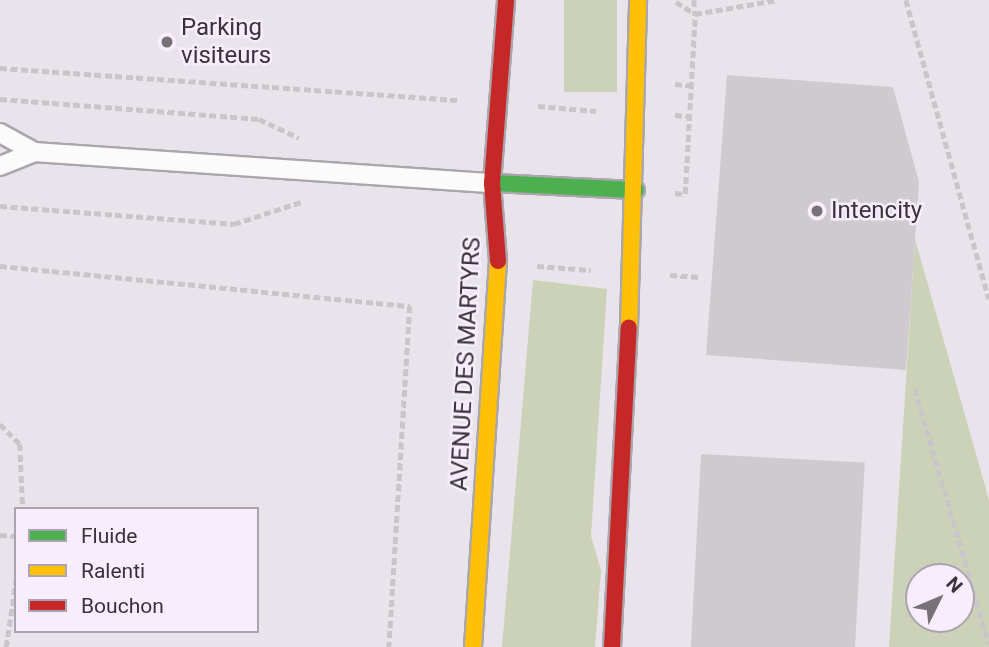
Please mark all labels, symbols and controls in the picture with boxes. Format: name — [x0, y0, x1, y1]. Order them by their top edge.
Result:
place label: Parking visiteurs — [181, 14, 271, 70]
marker: Parking visiteurs — [159, 34, 175, 50]
place label: Intencity — [831, 197, 922, 225]
marker: Intencity — [809, 203, 825, 219]
street label: AVENUE DES MARTYRS — [445, 236, 487, 492]
legend — [14, 507, 259, 633]
text: Fluide — [81, 524, 137, 548]
text: Ralenti — [81, 559, 145, 583]
north arrow — [905, 563, 975, 633]
text: N — [941, 572, 967, 597]
text: Bouchon — [81, 594, 164, 618]

